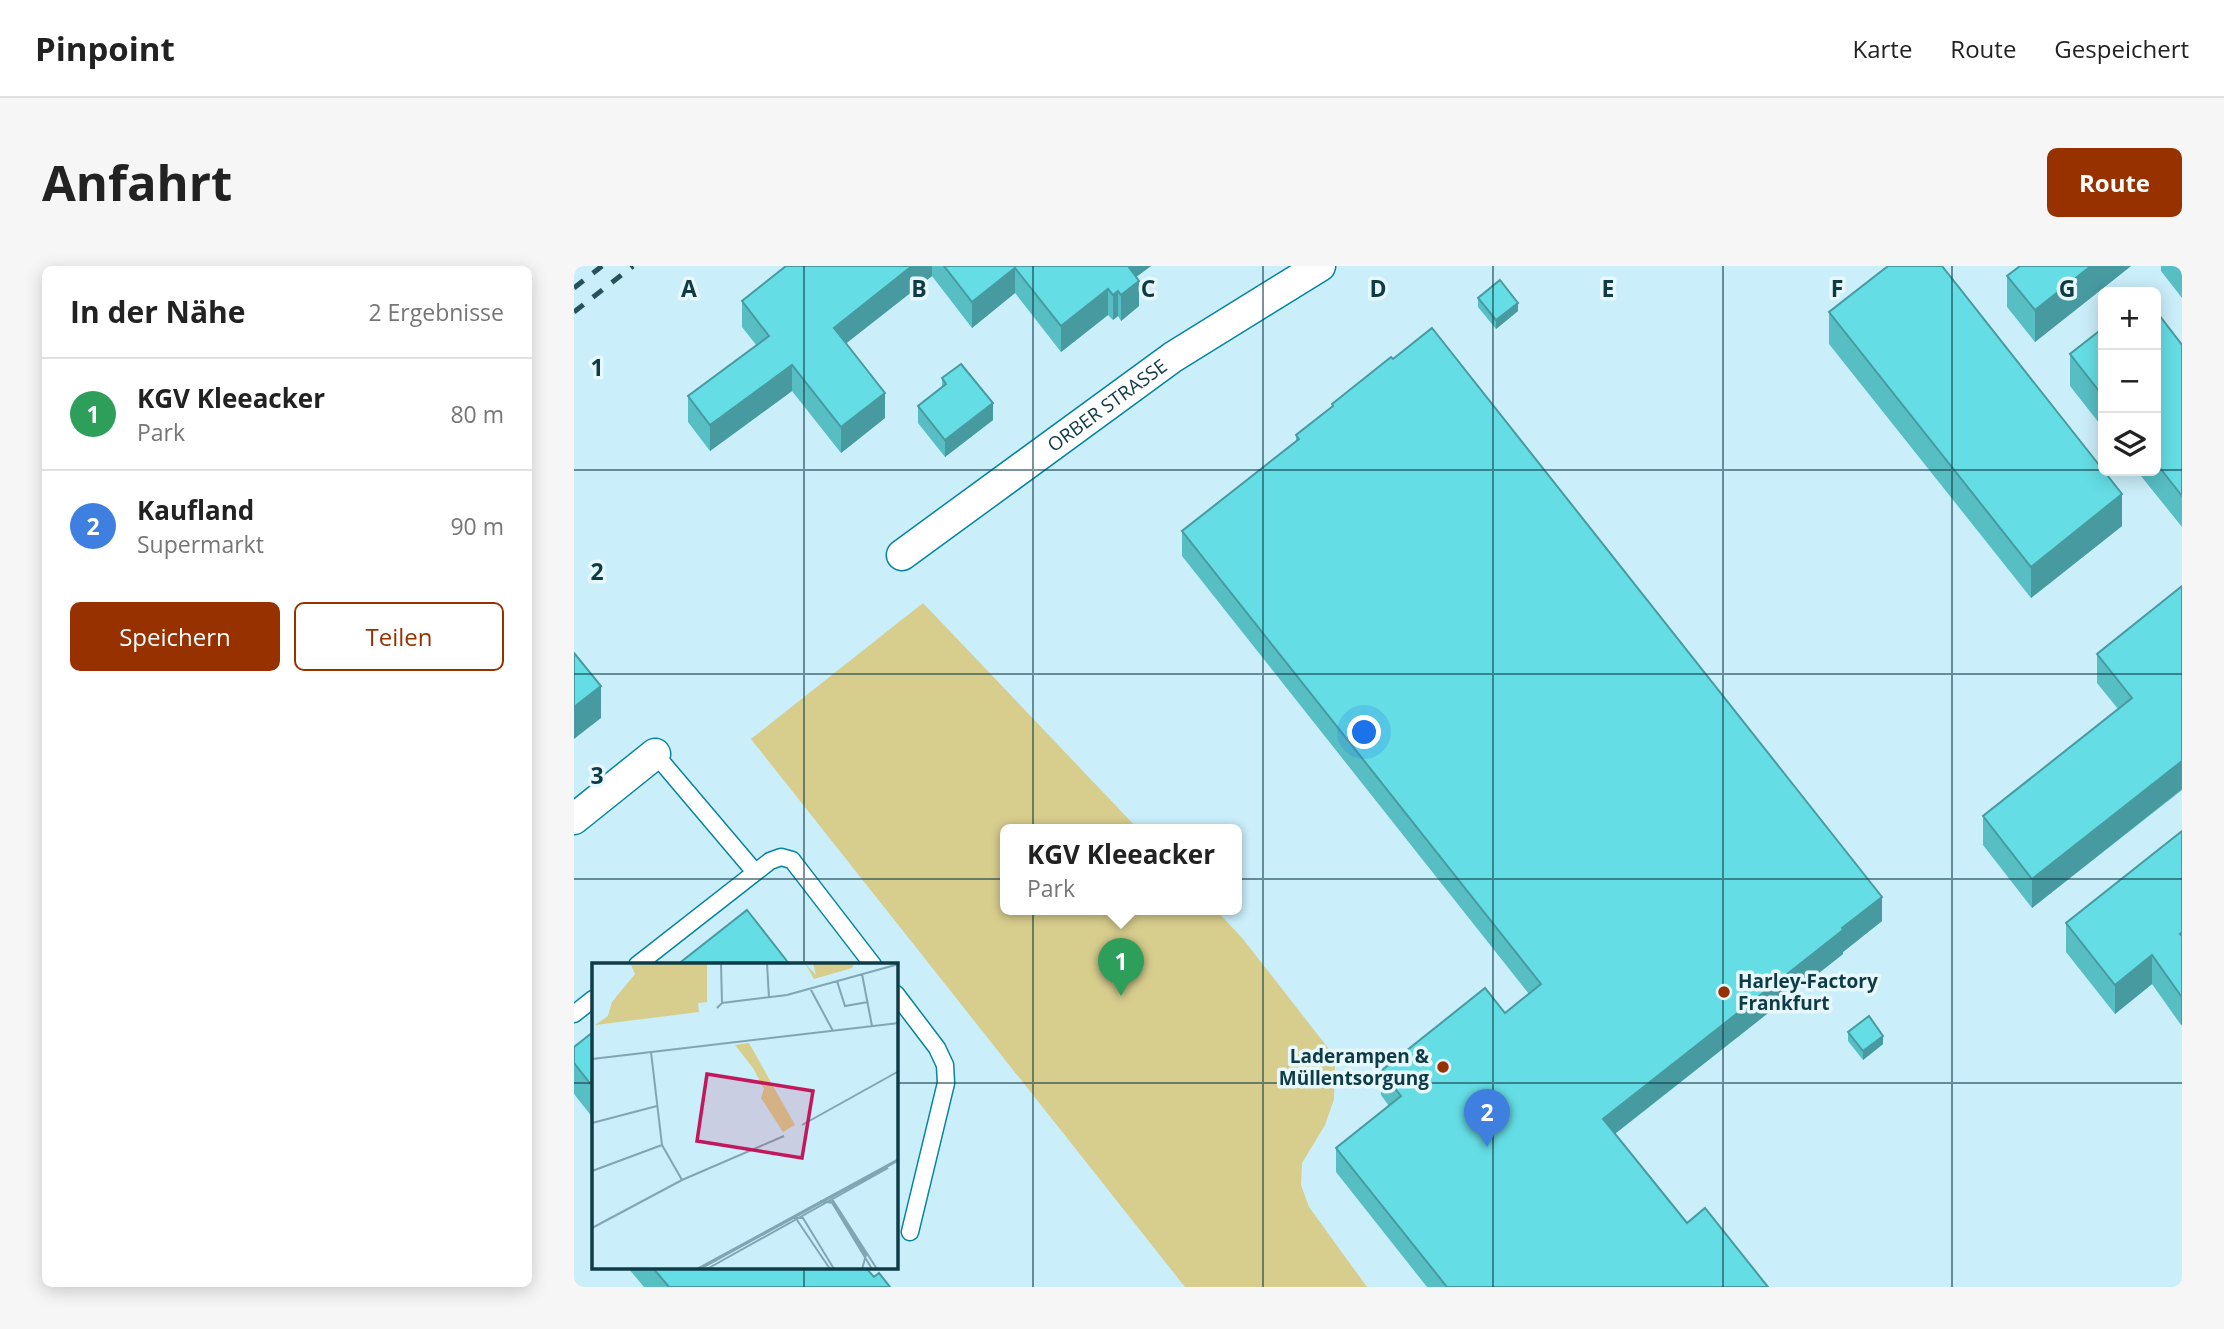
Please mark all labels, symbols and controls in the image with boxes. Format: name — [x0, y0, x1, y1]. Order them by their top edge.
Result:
text: Pinpoint — [35, 26, 175, 71]
text: Karte — [1852, 32, 1912, 65]
text: Route — [1950, 32, 2016, 65]
text: Gespeichert — [2054, 32, 2189, 65]
button: Route — [2047, 148, 2182, 217]
text: Anfahrt — [42, 149, 232, 215]
text: A — [681, 272, 697, 304]
text: B — [911, 272, 927, 304]
text: C — [1141, 272, 1155, 304]
text: D — [1369, 272, 1387, 304]
text: E — [1602, 272, 1614, 304]
text: F — [1831, 272, 1843, 304]
text: G — [2059, 272, 2075, 304]
map controls — [2098, 287, 2161, 476]
button: + — [2098, 287, 2161, 350]
text: In der Nähe — [70, 291, 246, 332]
text: 2 Ergebnisse — [368, 296, 504, 328]
button: − — [2098, 350, 2161, 413]
text: 1 — [590, 351, 604, 383]
street label: ORBER STRASSE — [1042, 353, 1172, 458]
text: KGV Kleeacker — [137, 380, 325, 416]
text: 1 — [86, 398, 100, 430]
text: 80 m — [450, 398, 504, 430]
button: layers — [2098, 413, 2161, 476]
text: Park — [137, 416, 185, 448]
text: Kaufland — [137, 492, 254, 528]
text: 2 — [86, 510, 100, 542]
text: 90 m — [450, 510, 504, 542]
text: Supermarkt — [137, 528, 264, 560]
text: 2 — [590, 555, 604, 587]
button: Speichern — [70, 602, 280, 671]
button: Teilen — [294, 602, 504, 671]
your location — [1347, 715, 1381, 749]
text: 3 — [590, 759, 604, 791]
popup — [1000, 824, 1242, 915]
text: KGV Kleeacker — [1027, 836, 1215, 872]
text: Park — [1027, 872, 1075, 904]
pin: 1 — [1098, 938, 1144, 996]
inset map — [592, 963, 898, 1270]
place label: Harley-Factory Frankfurt — [1738, 968, 1878, 1016]
marker: Harley-Factory Frankfurt — [1716, 984, 1732, 1000]
place label: Laderampen & Müllentsorgung — [1279, 1043, 1430, 1091]
marker: Laderampen & Müllentsorgung — [1435, 1059, 1451, 1075]
pin: 2 — [1464, 1089, 1510, 1147]

